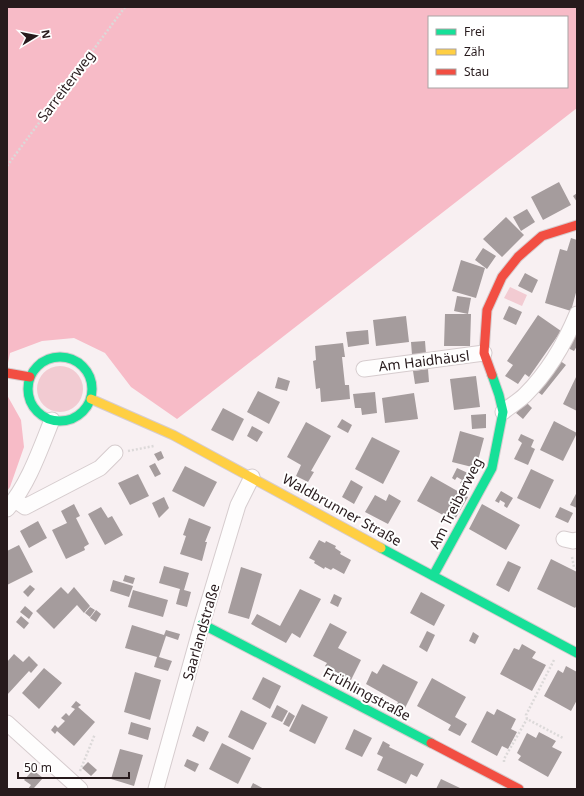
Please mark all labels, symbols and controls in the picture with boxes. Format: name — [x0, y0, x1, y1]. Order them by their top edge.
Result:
north arrow — [16, 16, 56, 56]
legend — [428, 16, 568, 88]
text: Frei — [464, 23, 485, 40]
text: N — [38, 28, 55, 40]
text: Zäh — [464, 43, 485, 60]
street label: Sarreiterweg — [33, 46, 99, 125]
text: Stau — [464, 63, 489, 80]
street label: Am Haidhäusl — [377, 345, 471, 376]
street label: Am Treiberweg — [424, 454, 487, 551]
street label: Waldbrunner Straße — [279, 469, 405, 550]
street label: Saarlandstraße — [178, 581, 223, 682]
street label: Frühlingstraße — [320, 662, 414, 725]
scale bar — [18, 754, 129, 780]
text: 50 m — [24, 759, 52, 776]

